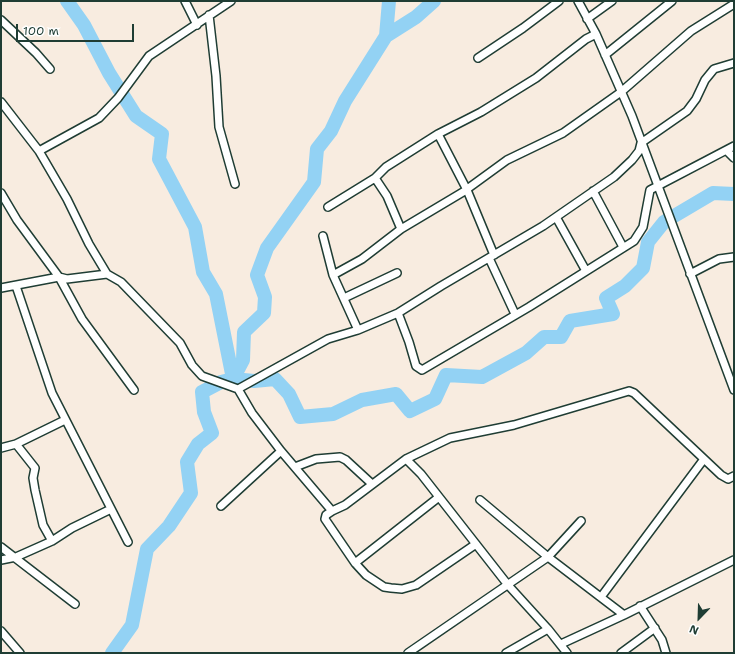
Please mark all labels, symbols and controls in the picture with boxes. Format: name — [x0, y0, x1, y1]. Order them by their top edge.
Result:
scale bar — [18, 16, 136, 42]
text: 100 m — [23, 23, 59, 39]
north arrow — [679, 598, 719, 638]
text: N — [687, 621, 701, 638]

